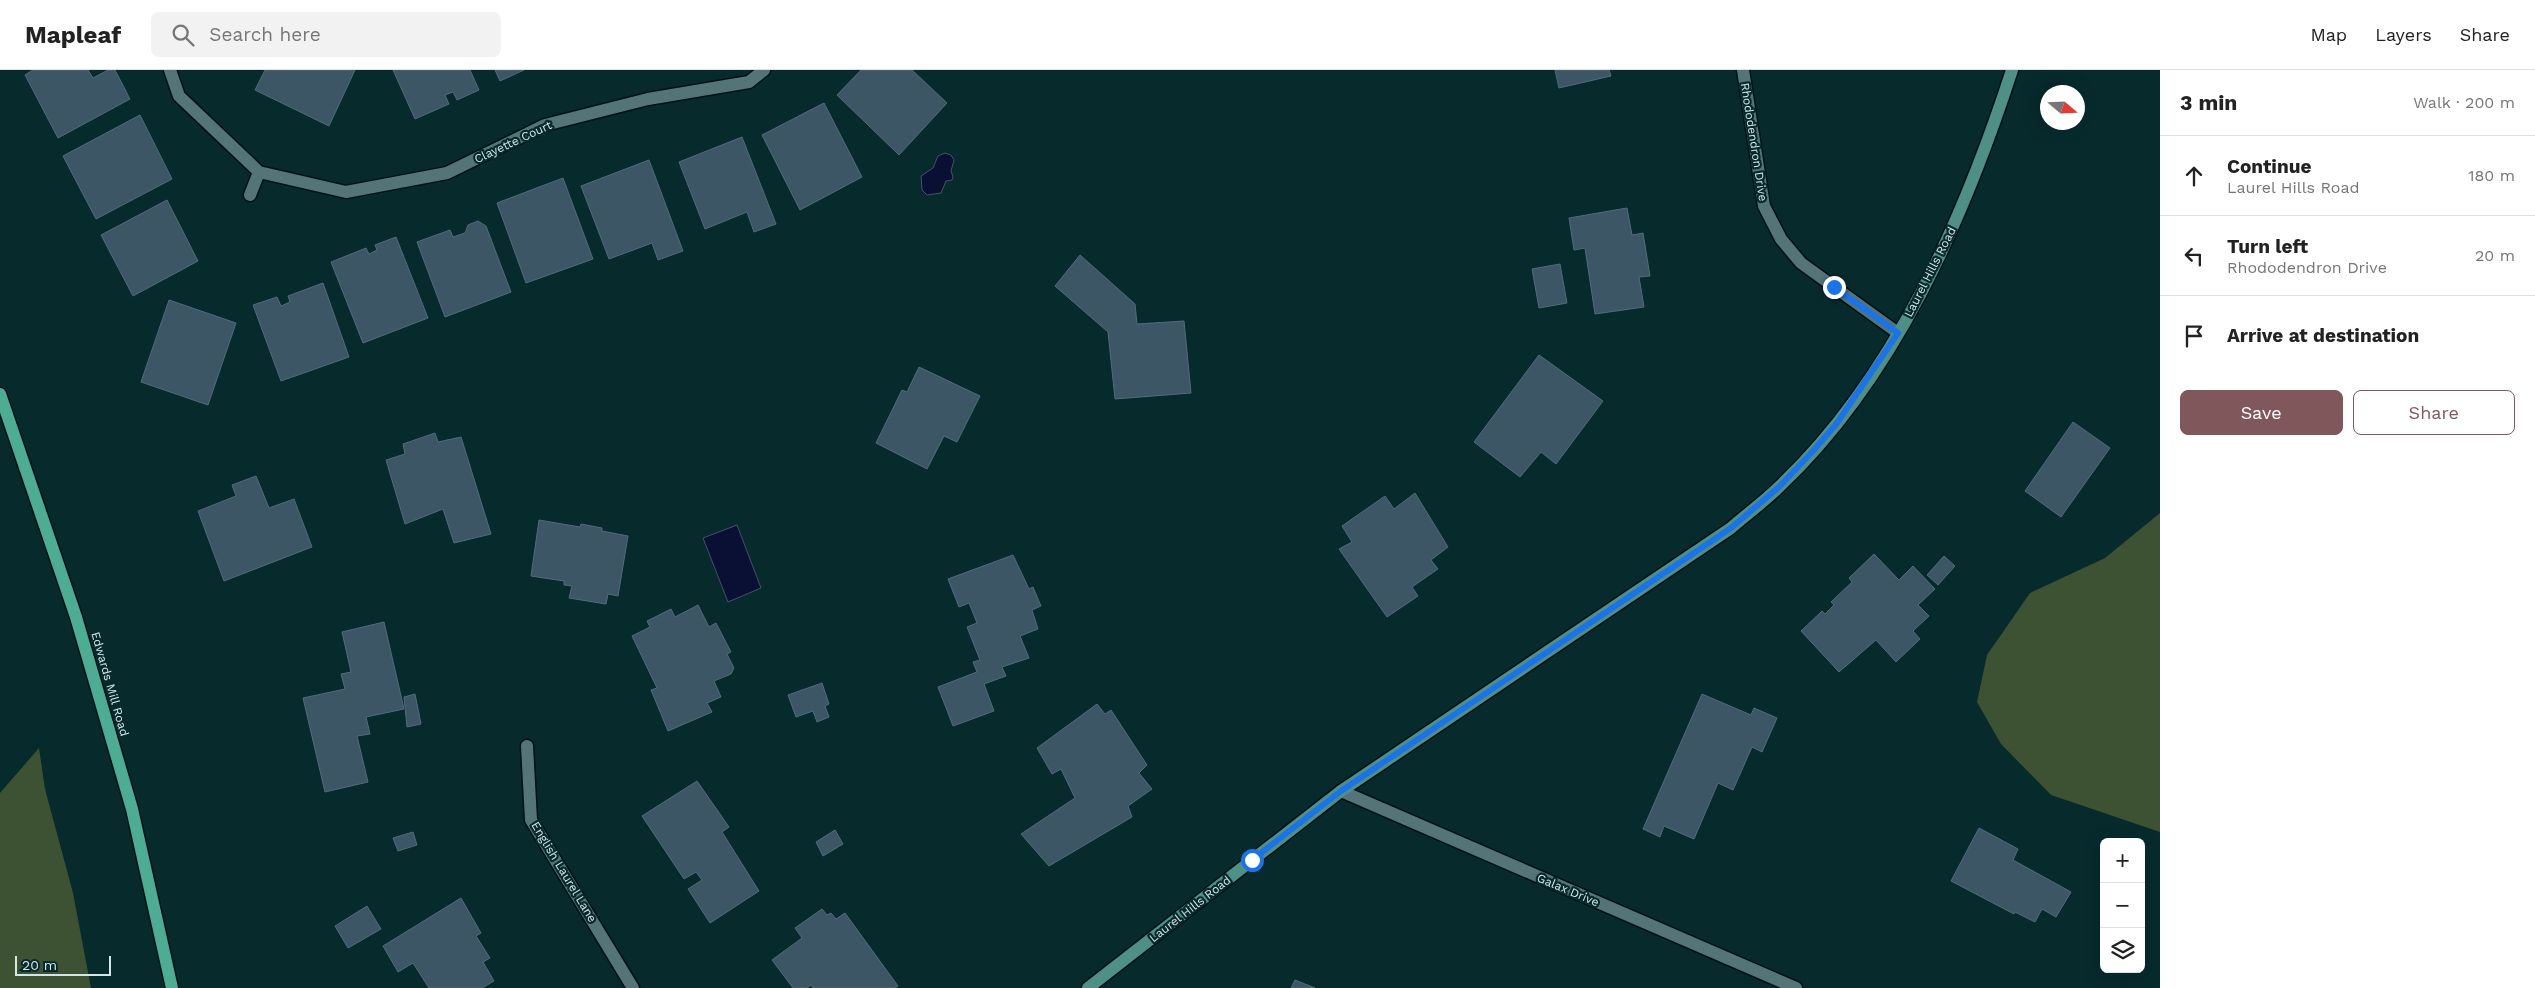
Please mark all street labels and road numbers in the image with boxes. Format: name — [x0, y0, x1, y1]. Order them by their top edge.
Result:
street label: Rhododendron Drive — [1738, 82, 1770, 202]
street label: Clayette Court — [472, 118, 554, 166]
street label: Laurel Hills Road — [1901, 225, 1959, 319]
street label: Edwards Mill Road — [88, 630, 132, 738]
street label: English Laurel Lane — [528, 819, 600, 925]
street label: Galax Drive — [1535, 871, 1601, 909]
street label: Laurel Hills Road — [1147, 873, 1233, 945]

